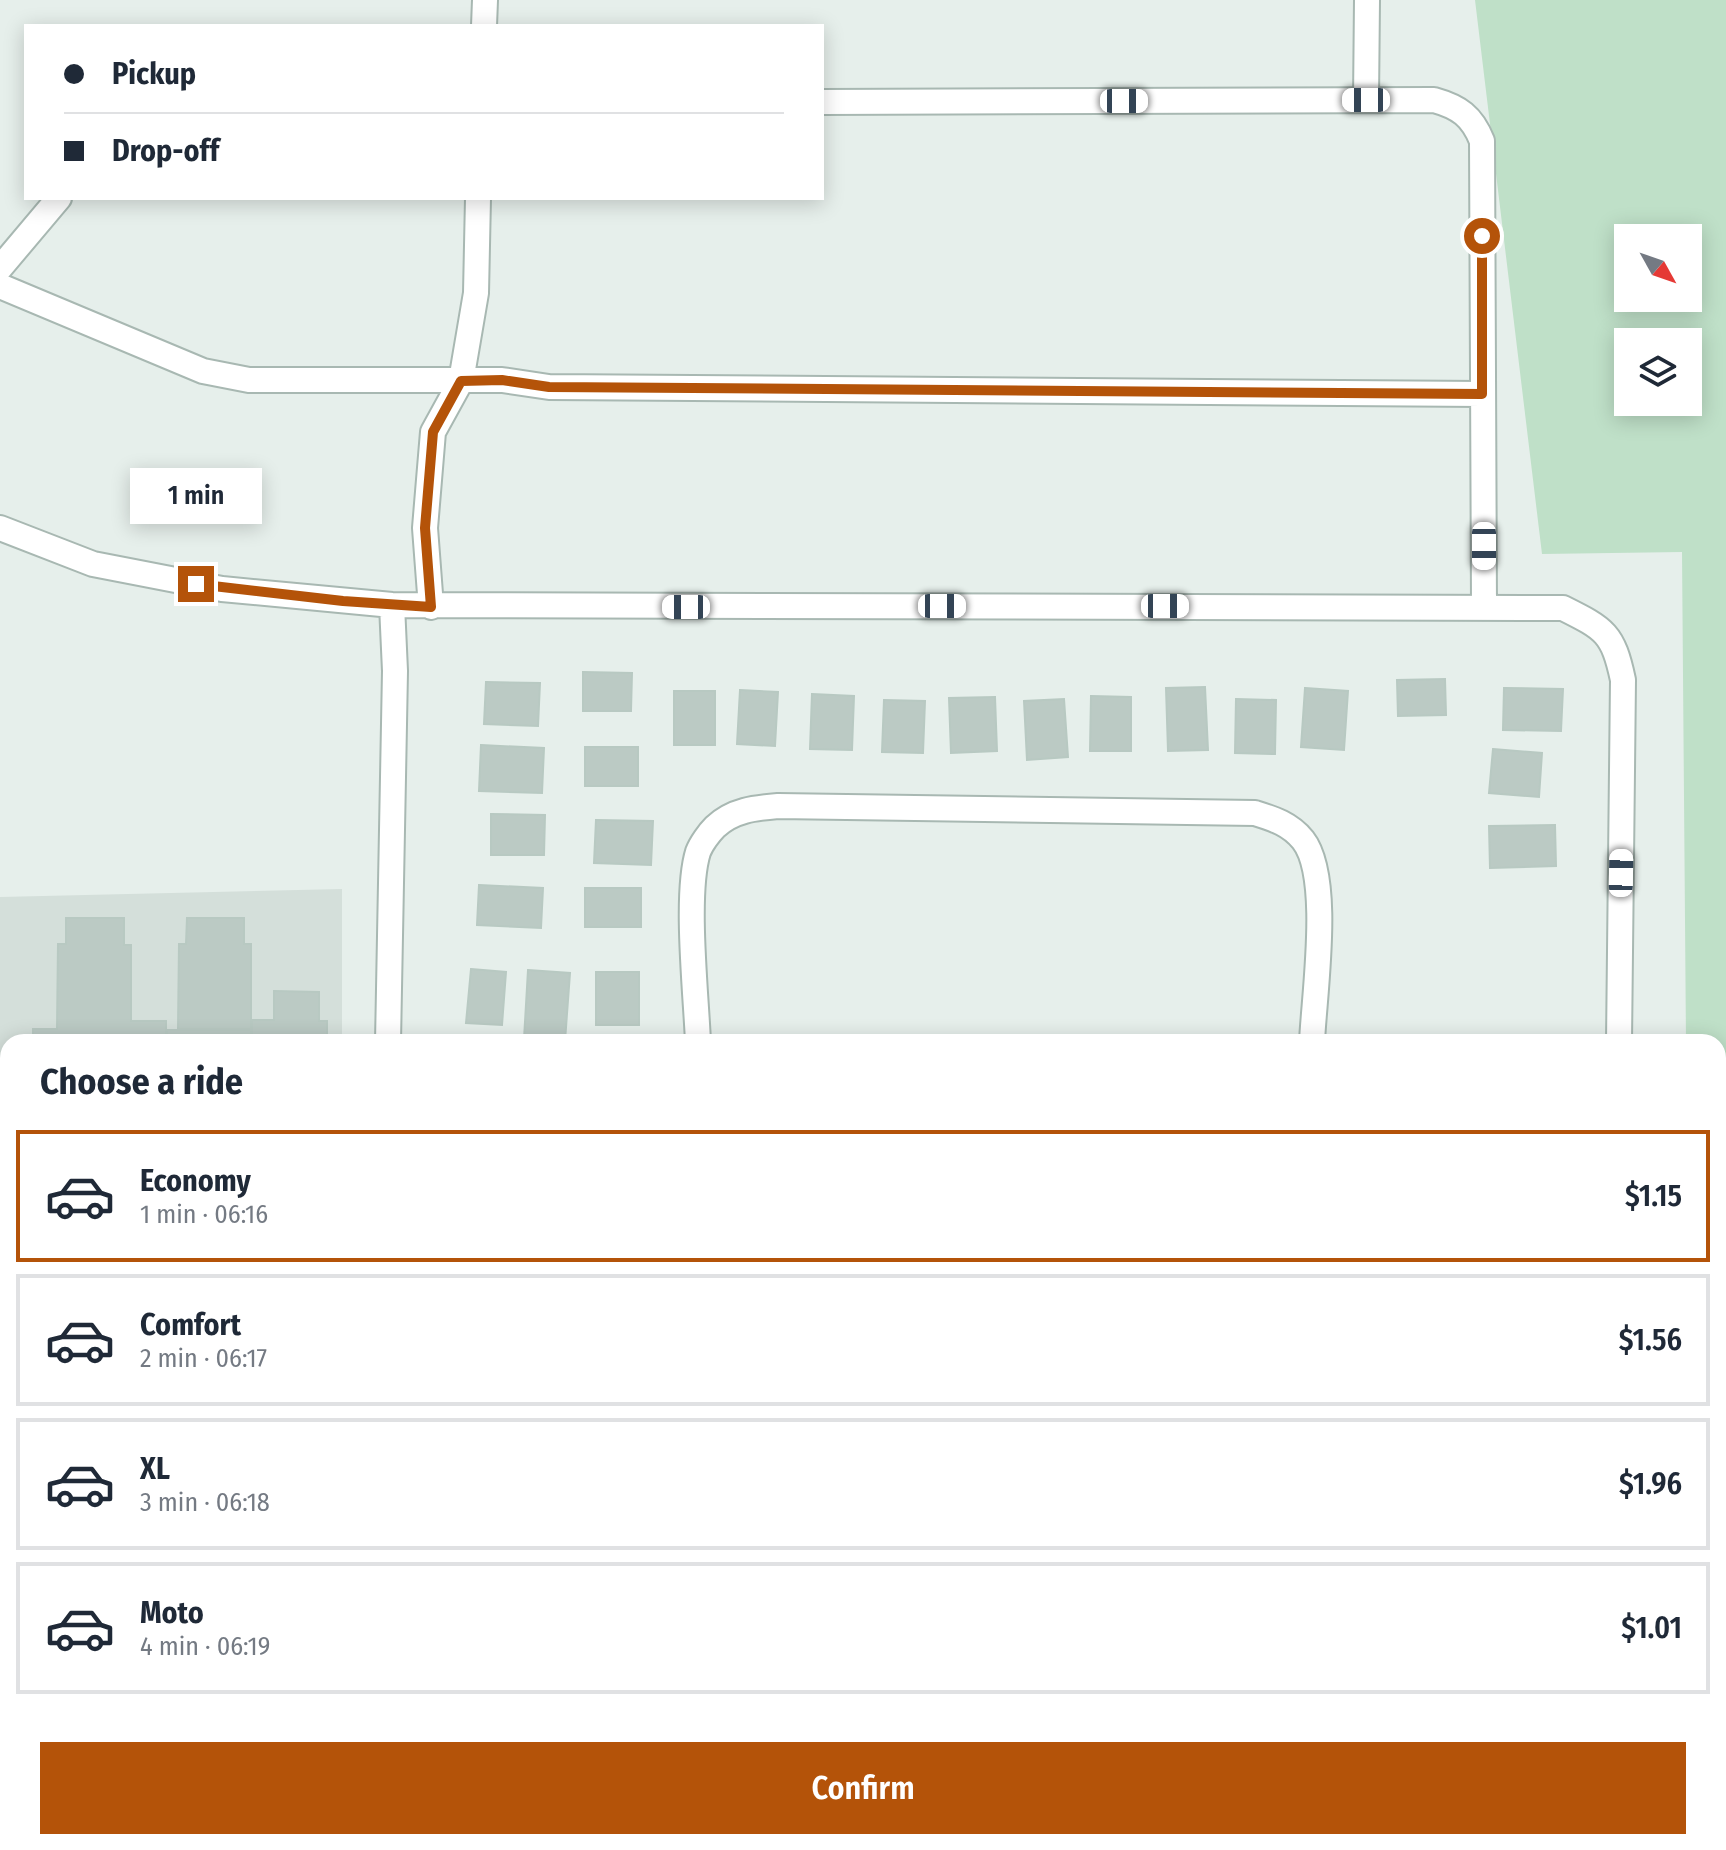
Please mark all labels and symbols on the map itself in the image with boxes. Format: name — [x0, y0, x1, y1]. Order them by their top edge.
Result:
car — [1342, 88, 1390, 112]
car — [1100, 89, 1148, 113]
route start — [1464, 218, 1500, 254]
north arrow — [1614, 224, 1702, 312]
callout: 1 min — [130, 468, 262, 524]
car — [1472, 522, 1496, 570]
route end — [178, 566, 214, 602]
car — [918, 594, 966, 618]
car — [1141, 594, 1189, 618]
car — [662, 595, 710, 619]
car — [1609, 849, 1633, 897]

